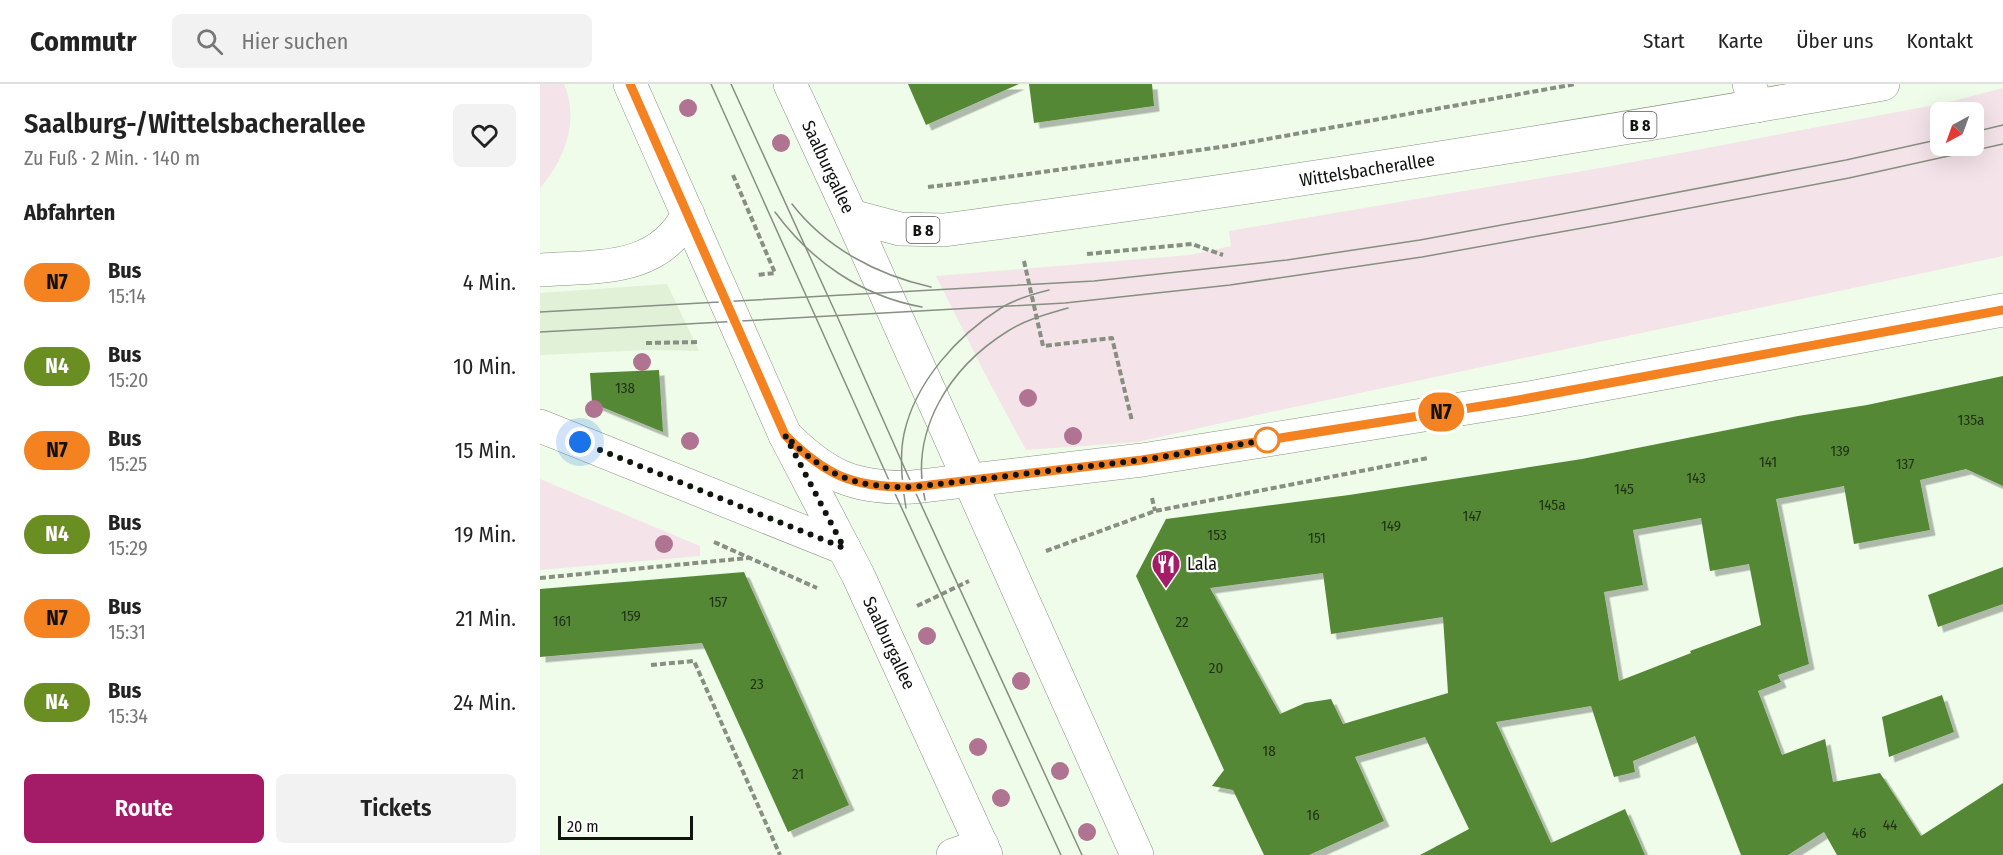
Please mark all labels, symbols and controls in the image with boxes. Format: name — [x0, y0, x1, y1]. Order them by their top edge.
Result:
search box — [172, 14, 592, 68]
text: Commutr — [30, 25, 136, 58]
icon: search — [193, 25, 226, 58]
text: Hier suchen — [241, 28, 348, 55]
text: Start — [1643, 28, 1685, 54]
text: Karte — [1718, 28, 1763, 54]
text: Über uns — [1796, 28, 1873, 54]
text: Kontakt — [1906, 28, 1973, 54]
north arrow — [1930, 102, 1984, 156]
map controls — [1930, 102, 1984, 156]
button: heart — [453, 104, 516, 167]
text: Saalburg-/Wittelsbacherallee — [24, 107, 366, 140]
road number: B 8 — [1624, 112, 1656, 138]
street label: Saalburgallee — [797, 117, 859, 217]
text: Zu Fuß · 2 Min. · 140 m — [24, 146, 200, 170]
street label: Wittelsbacherallee — [1298, 148, 1436, 192]
text: Abfahrten — [24, 199, 115, 226]
road number: B 8 — [906, 217, 940, 243]
text: Bus — [108, 257, 141, 284]
text: N7 — [46, 269, 68, 295]
text: 4 Min. — [463, 269, 516, 296]
text: 15:14 — [108, 284, 146, 308]
text: Bus — [108, 341, 141, 368]
text: N4 — [45, 353, 69, 379]
text: 10 Min. — [453, 353, 516, 380]
text: 15:20 — [108, 368, 148, 392]
house number: 138 — [615, 379, 635, 397]
line badge: N7 — [1414, 392, 1468, 432]
text: N7 — [1430, 399, 1452, 425]
house number: 135a — [1958, 411, 1984, 429]
text: Bus — [108, 425, 141, 452]
your location — [565, 427, 595, 457]
unlabelled marker — [1254, 427, 1280, 453]
text: N7 — [46, 437, 68, 463]
text: 15 Min. — [455, 437, 516, 464]
house number: 139 — [1830, 442, 1850, 460]
text: 15:25 — [108, 452, 147, 476]
house number: 141 — [1759, 453, 1777, 471]
house number: 137 — [1896, 455, 1914, 473]
house number: 143 — [1686, 469, 1706, 487]
house number: 145 — [1614, 480, 1634, 498]
house number: 145a — [1538, 496, 1566, 514]
house number: 147 — [1463, 507, 1481, 525]
text: Bus — [108, 509, 141, 536]
house number: 149 — [1381, 517, 1401, 535]
text: N4 — [45, 521, 69, 547]
text: 19 Min. — [454, 521, 516, 548]
house number: 153 — [1207, 526, 1227, 544]
house number: 151 — [1308, 529, 1326, 547]
text: 15:29 — [108, 536, 148, 560]
restaurant icon: Lala — [1150, 548, 1182, 590]
place label: Lala — [1187, 553, 1217, 575]
text: Bus — [108, 593, 141, 620]
house number: 157 — [709, 593, 727, 611]
street label: Saalburgallee — [858, 593, 920, 693]
text: N7 — [46, 605, 68, 631]
text: 21 Min. — [456, 605, 516, 632]
house number: 159 — [621, 607, 641, 625]
house number: 161 — [553, 612, 571, 630]
house number: 22 — [1175, 613, 1189, 631]
text: 15:31 — [108, 620, 146, 644]
house number: 20 — [1209, 659, 1223, 677]
house number: 23 — [750, 675, 764, 693]
text: Bus — [108, 677, 141, 704]
text: N4 — [45, 689, 69, 715]
text: 24 Min. — [453, 689, 516, 716]
text: 15:34 — [108, 704, 148, 728]
house number: 18 — [1262, 742, 1276, 760]
house number: 21 — [792, 765, 804, 783]
button: Route — [24, 774, 264, 843]
button: Tickets — [276, 774, 516, 843]
house number: 16 — [1306, 806, 1320, 824]
scale bar — [558, 813, 693, 840]
house number: 44 — [1883, 816, 1897, 834]
text: 20 m — [567, 817, 598, 836]
house number: 46 — [1852, 824, 1866, 842]

